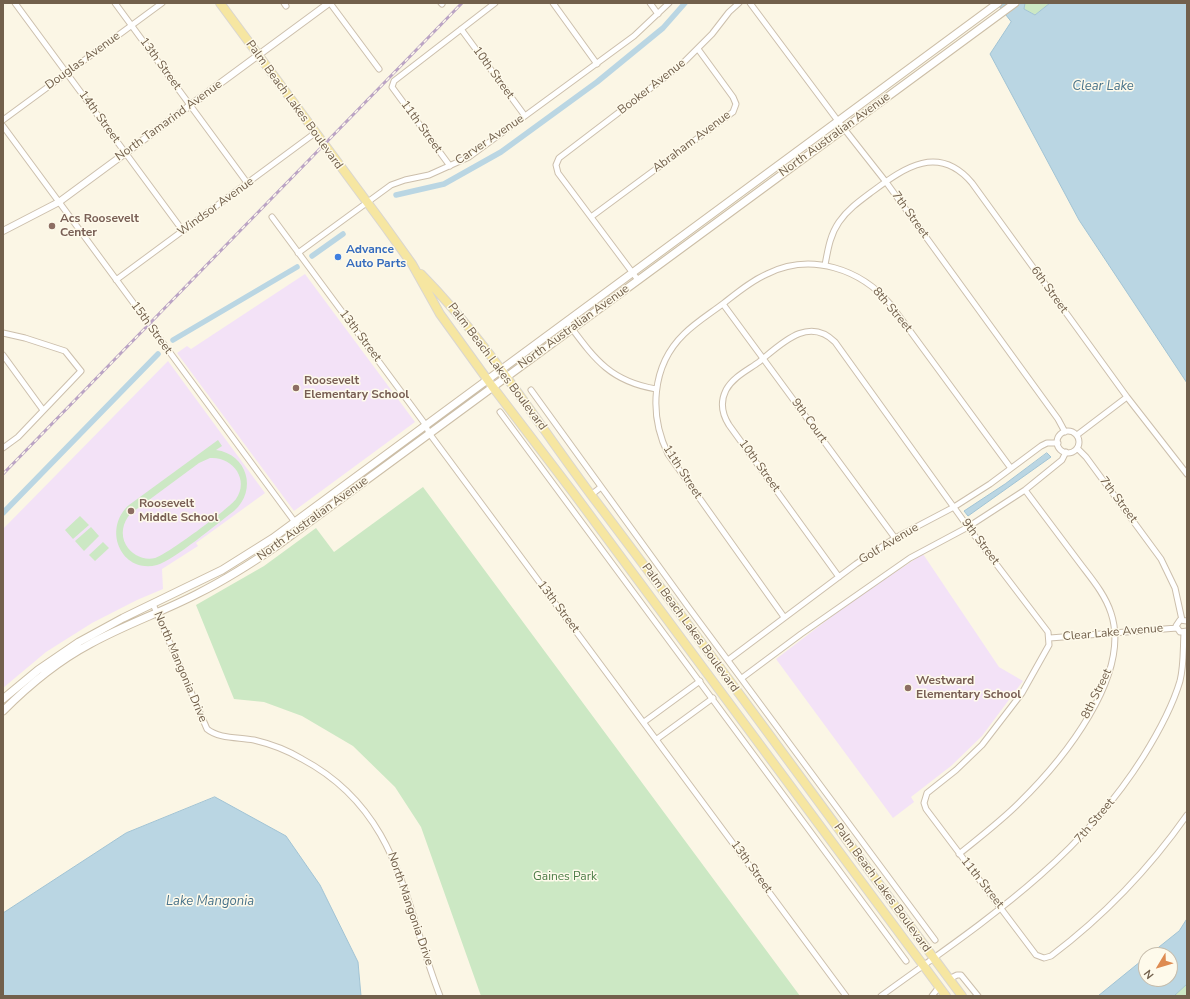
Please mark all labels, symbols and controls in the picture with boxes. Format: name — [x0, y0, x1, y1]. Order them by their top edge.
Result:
street label: Douglas Avenue — [43, 29, 123, 93]
street label: 13th Street — [136, 35, 184, 93]
street label: Palm Beach Lakes Boulevard — [242, 38, 346, 172]
street label: 10th Street — [469, 44, 517, 102]
street label: Booker Avenue — [615, 56, 689, 118]
street label: North Tamarind Avenue — [113, 77, 225, 165]
water label: Clear Lake — [1072, 79, 1134, 95]
street label: 14th Street — [75, 88, 123, 146]
street label: North Australian Avenue — [777, 90, 893, 180]
street label: 11th Street — [397, 98, 445, 156]
street label: Abraham Avenue — [650, 108, 734, 176]
street label: Carver Avenue — [453, 112, 527, 168]
street label: Windsor Avenue — [175, 175, 257, 239]
street label: 7th Street — [888, 189, 932, 241]
place label: Acs Roosevelt Center — [60, 212, 139, 240]
marker: Acs Roosevelt Center — [47, 221, 57, 231]
place label: Advance Auto Parts — [346, 243, 406, 271]
marker: Advance Auto Parts — [333, 252, 343, 262]
street label: 6th Street — [1027, 264, 1071, 316]
street label: North Australian Avenue — [516, 282, 632, 372]
street label: 8th Street — [869, 285, 915, 335]
street label: 15th Street — [127, 299, 175, 357]
street label: Palm Beach Lakes Boulevard — [444, 300, 550, 434]
street label: 13th Street — [336, 307, 384, 365]
place label: Roosevelt Elementary School — [304, 374, 409, 402]
marker: Roosevelt Elementary School — [291, 383, 301, 393]
street label: 9th Court — [788, 396, 830, 446]
street label: 10th Street — [735, 437, 783, 495]
street label: 11th Street — [659, 442, 705, 502]
street label: North Australian Avenue — [255, 474, 371, 564]
street label: 7th Street — [1096, 474, 1140, 526]
place label: Roosevelt Middle School — [139, 497, 218, 525]
marker: Roosevelt Middle School — [126, 506, 136, 516]
street label: 9th Street — [958, 516, 1002, 568]
street label: Golf Avenue — [857, 521, 921, 567]
street label: Palm Beach Lakes Boulevard — [638, 561, 742, 695]
street label: 13th Street — [534, 578, 582, 636]
street label: North Mangonia Drive — [150, 609, 210, 725]
street label: Clear Lake Avenue — [1062, 621, 1164, 645]
street label: 8th Street — [1079, 667, 1115, 721]
place label: Westward Elementary School — [916, 674, 1021, 702]
marker: Westward Elementary School — [903, 683, 913, 693]
street label: 7th Street — [1072, 796, 1118, 846]
street label: Palm Beach Lakes Boulevard — [830, 821, 934, 955]
street label: 13th Street — [727, 838, 775, 896]
street label: North Mangonia Drive — [384, 850, 436, 968]
street label: 11th Street — [957, 854, 1007, 912]
park label: Gaines Park — [533, 870, 597, 884]
water label: Lake Mangonia — [166, 894, 254, 910]
north arrow — [1138, 947, 1178, 987]
text: N — [1140, 966, 1157, 982]

